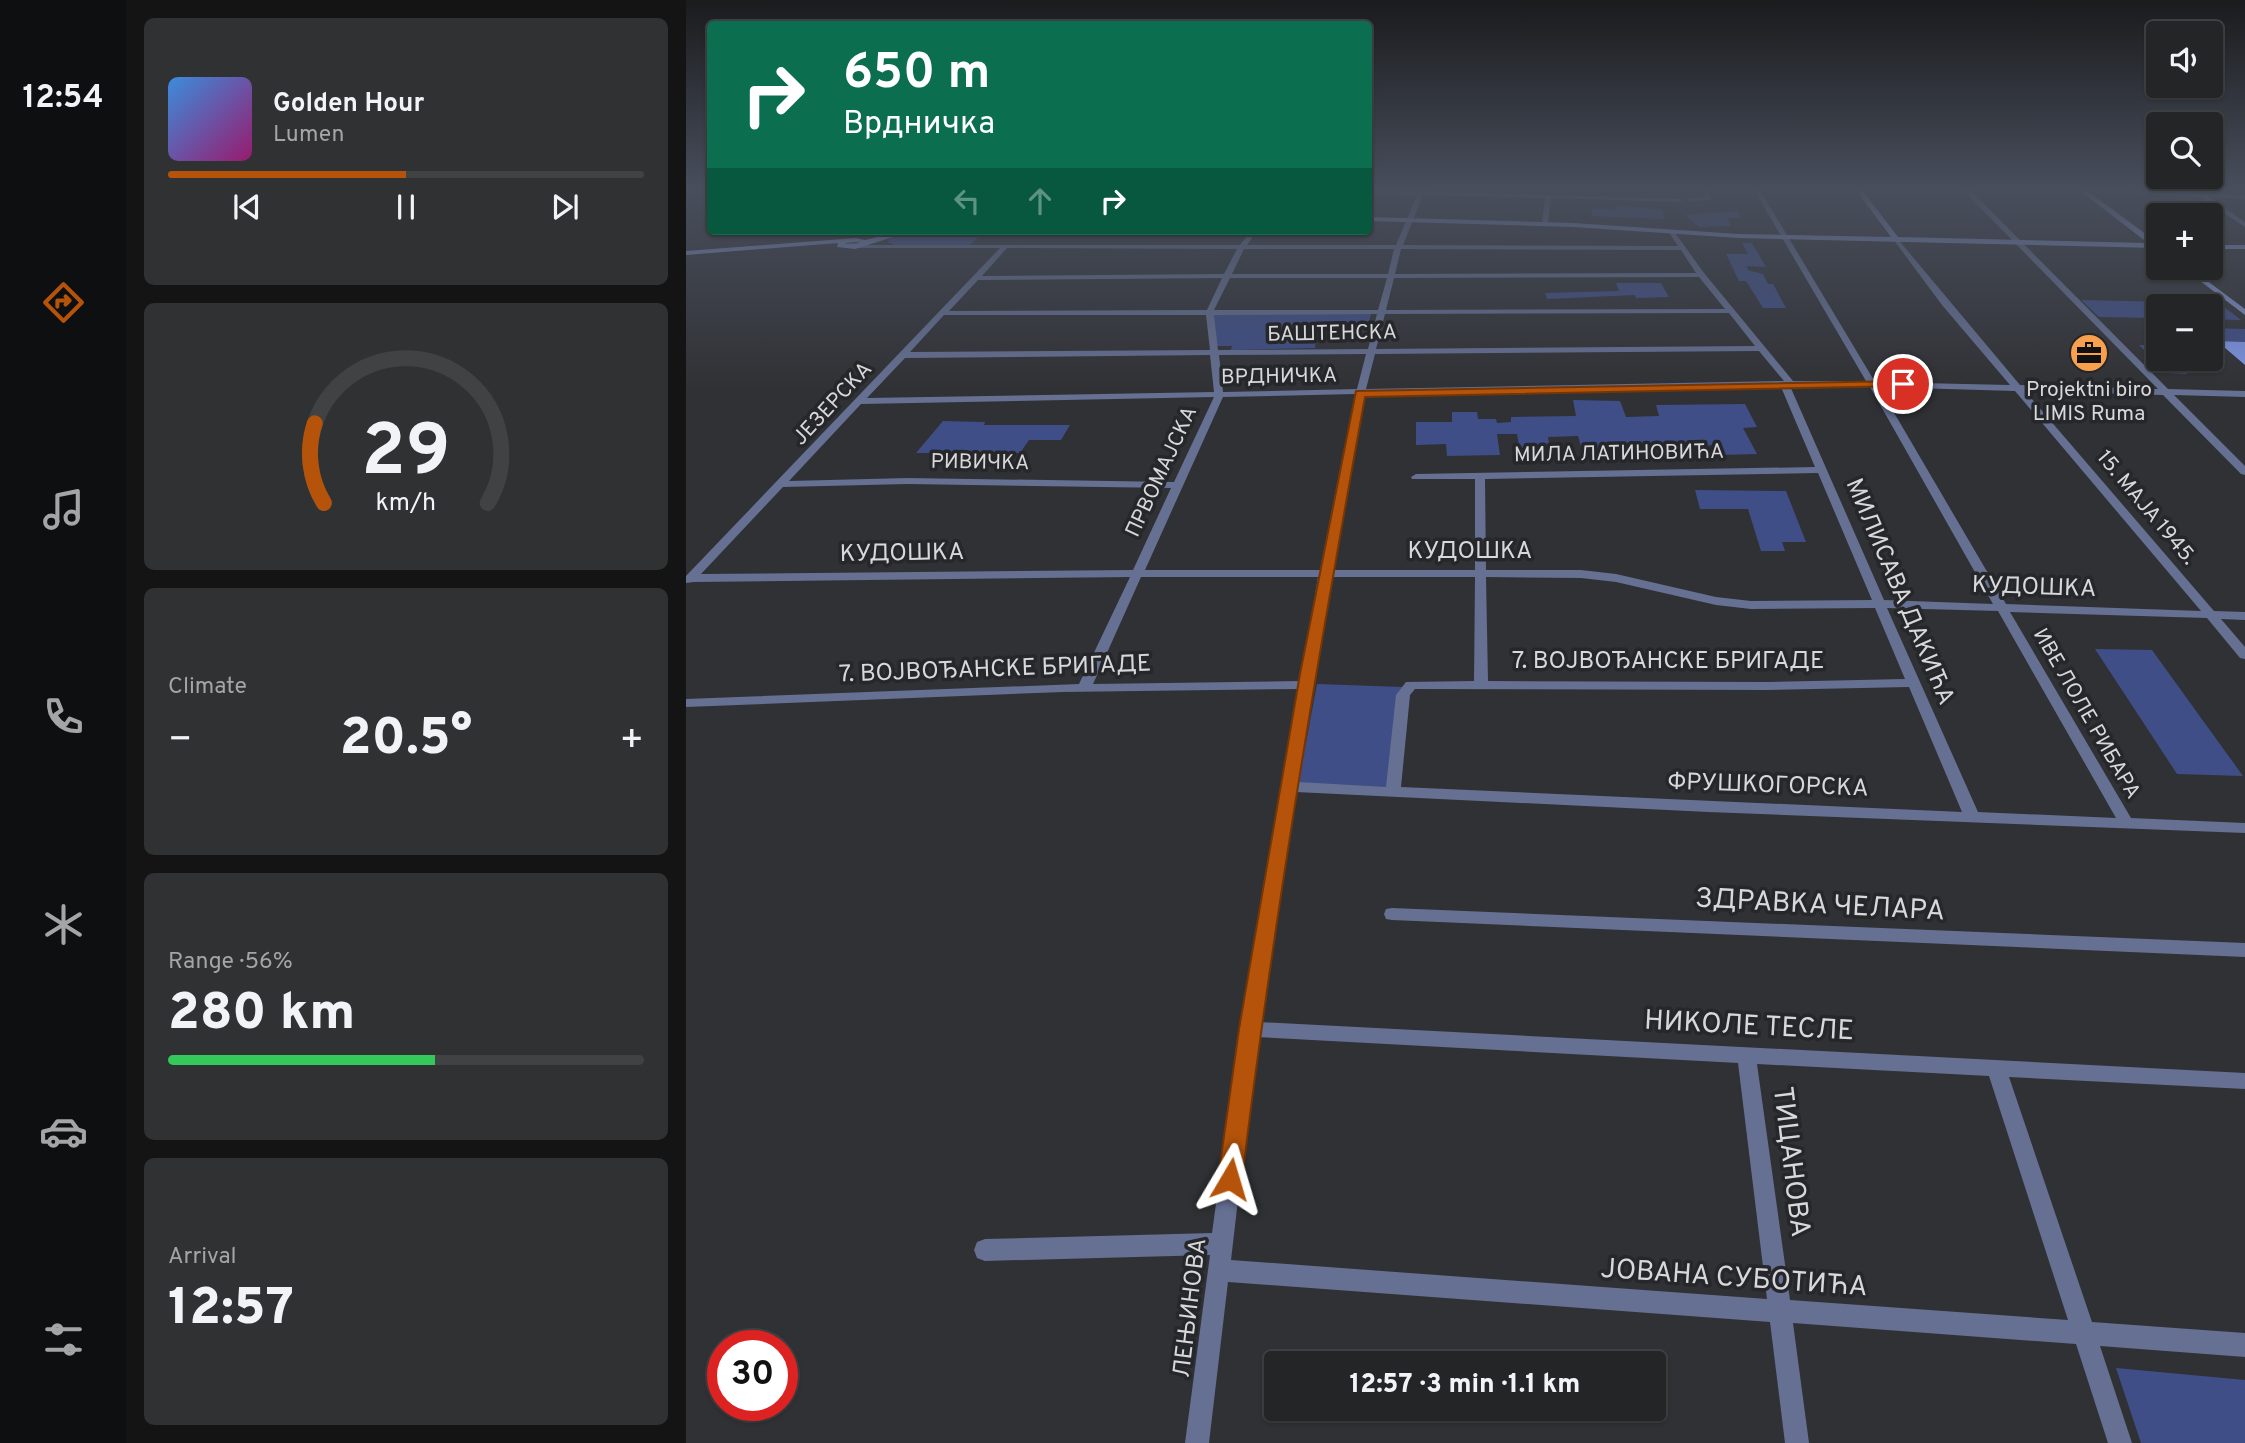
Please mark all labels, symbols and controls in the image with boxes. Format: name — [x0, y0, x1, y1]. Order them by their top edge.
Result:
map controls — [2146, 21, 2223, 371]
button: sound — [2146, 21, 2223, 98]
text: 650 m — [843, 44, 990, 106]
icon: right — [728, 49, 819, 140]
text: 12:54 — [23, 79, 103, 119]
text: Golden Hour — [273, 88, 424, 121]
text: Врдничка — [843, 105, 995, 145]
button: search — [2146, 112, 2223, 189]
text: Lumen — [273, 121, 344, 150]
icon: left — [948, 182, 986, 220]
icon: ahead — [1021, 182, 1059, 220]
icon: right — [1094, 182, 1132, 220]
icon: previous — [228, 188, 266, 226]
icon: pause — [387, 188, 425, 226]
icon: next — [546, 188, 584, 226]
button: + — [2146, 203, 2223, 280]
icon: directions — [39, 278, 88, 327]
button: − — [2146, 294, 2223, 371]
street label: БАШТЕНСКА — [1267, 319, 1397, 349]
office icon: Projektni biro LIMIS Ruma — [2068, 332, 2110, 374]
pin — [1873, 354, 1933, 414]
street label: ЈЕЗЕРСКА — [787, 357, 879, 451]
street label: ВРДНИЧКА — [1221, 362, 1337, 392]
icon: arrive — [1884, 365, 1922, 403]
place label: Projektni biro LIMIS Ruma — [2026, 377, 2152, 428]
street label: ПРВОМАЈСКА — [1120, 402, 1204, 542]
text: 29 — [361, 409, 451, 501]
street label: МИЛА ЛАТИНОВИЋА — [1514, 439, 1724, 469]
street label: 15. МАЈА 1945. — [2090, 445, 2202, 571]
street label: РИВИЧКА — [930, 449, 1030, 477]
street label: МИЛИСАВА ДАКИЋА — [1838, 474, 1960, 710]
icon: music — [39, 485, 88, 534]
text: km/h — [376, 487, 436, 519]
street label: КУДОШКА — [1408, 537, 1532, 567]
street label: КУДОШКА — [839, 538, 965, 570]
street label: КУДОШКА — [1971, 571, 2097, 605]
street label: ИВЕ ЛОЛЕ РИБАРА — [2026, 624, 2146, 804]
street label: 7. ВОЈВОЂАНСКЕ БРИГАДЕ — [1512, 647, 1824, 677]
street label: 7. ВОЈВОЂАНСКЕ БРИГАДЕ — [838, 650, 1152, 690]
text: Climate — [168, 673, 247, 702]
icon: phone — [39, 692, 88, 741]
text: 20.5° — [340, 707, 472, 773]
text: − — [168, 717, 193, 766]
text: + — [619, 717, 644, 766]
street label: ФРУШКОГОРСКА — [1667, 768, 1869, 804]
street label: ЗДРАВКА ЧЕЛАРА — [1694, 881, 1946, 931]
icon: climate — [39, 900, 88, 949]
text: Range · 56% — [168, 948, 293, 977]
text: 280 km — [168, 982, 355, 1048]
street label: НИКОЛЕ ТЕСЛЕ — [1643, 1004, 1855, 1050]
street label: ТИЦАНОВА — [1763, 1085, 1817, 1239]
icon: car — [39, 1107, 88, 1156]
position arrow — [1193, 1142, 1267, 1216]
street label: ЛЕЊИНОВА — [1168, 1236, 1214, 1380]
text: Arrival — [168, 1243, 237, 1272]
street label: ЈОВАНА СУБОТИЋА — [1599, 1252, 1869, 1306]
text: 12:57 — [168, 1277, 294, 1343]
icon: filters — [39, 1315, 88, 1364]
speed limit sign: 30 — [707, 1330, 798, 1421]
text: 12:57 · 3 min · 1.1 km — [1350, 1369, 1580, 1402]

